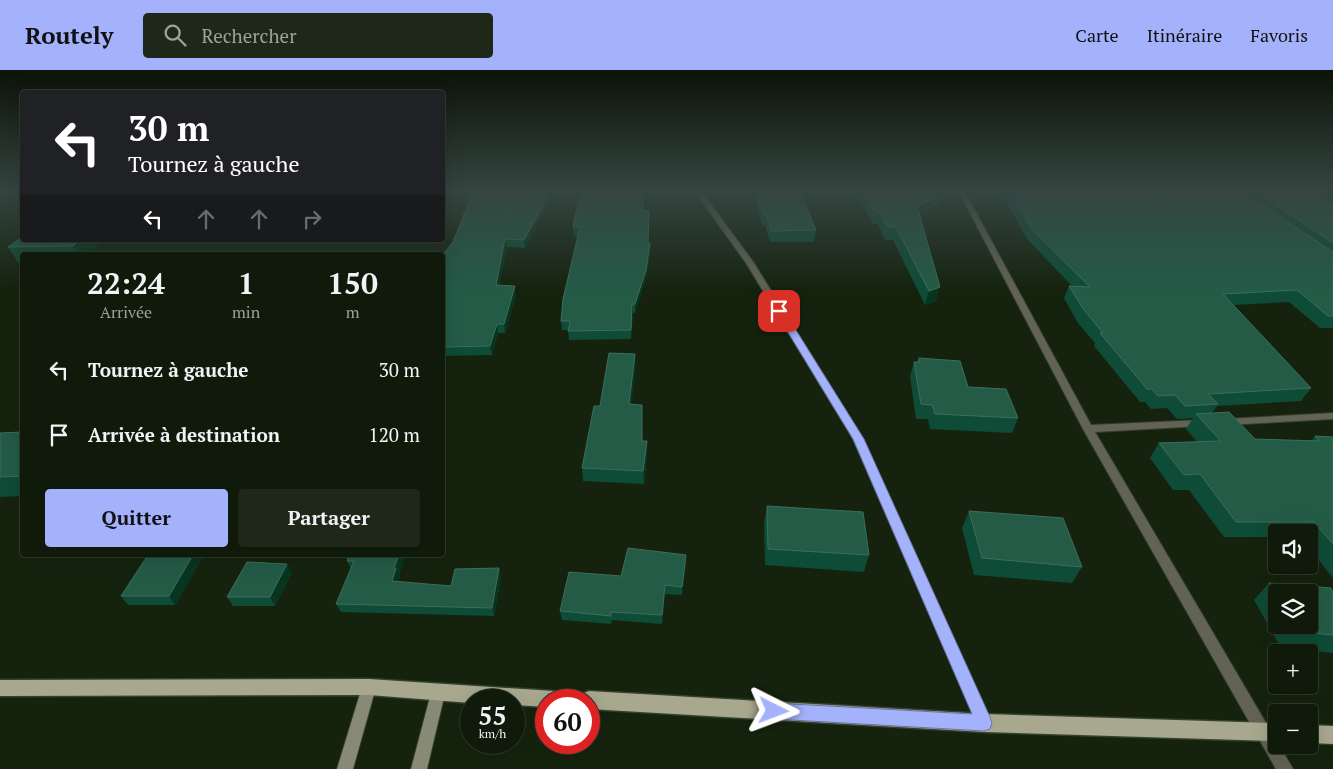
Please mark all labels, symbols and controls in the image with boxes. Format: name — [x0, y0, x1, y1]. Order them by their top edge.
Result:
search box — [143, 13, 493, 58]
text: Routely — [25, 19, 113, 51]
icon: search — [161, 21, 189, 49]
text: Rechercher — [201, 23, 296, 48]
text: Carte — [1075, 23, 1119, 47]
text: Itinéraire — [1147, 23, 1222, 47]
text: Favoris — [1250, 23, 1308, 47]
text: 30 m — [128, 105, 209, 151]
icon: left — [45, 110, 110, 175]
text: Tournez à gauche — [128, 149, 299, 178]
icon: left — [139, 205, 167, 233]
icon: ahead — [192, 205, 220, 233]
icon: ahead — [245, 205, 273, 233]
icon: right — [298, 205, 326, 233]
text: 22:24 — [87, 263, 165, 303]
text: 1 — [238, 263, 255, 303]
text: 150 — [327, 263, 378, 303]
pin — [758, 290, 800, 332]
icon: arrive — [765, 297, 793, 325]
text: Arrivée — [100, 301, 152, 323]
text: min — [232, 301, 260, 323]
text: m — [346, 301, 359, 323]
icon: left — [45, 356, 73, 384]
text: Tournez à gauche — [88, 357, 249, 382]
text: 30 m — [379, 357, 420, 382]
icon: arrive — [45, 421, 73, 449]
text: Arrivée à destination — [88, 422, 280, 447]
text: 120 m — [369, 422, 420, 447]
button: Quitter — [45, 489, 228, 547]
button: Partager — [238, 489, 420, 547]
map controls — [1268, 524, 1318, 754]
button: sound — [1268, 524, 1318, 574]
button: layers — [1268, 584, 1318, 634]
button: + — [1268, 644, 1318, 694]
position arrow — [747, 684, 799, 736]
speed limit sign: 60 — [535, 689, 600, 754]
text: 55 — [478, 699, 507, 732]
button: − — [1268, 704, 1318, 754]
text: km/h — [479, 726, 506, 741]

